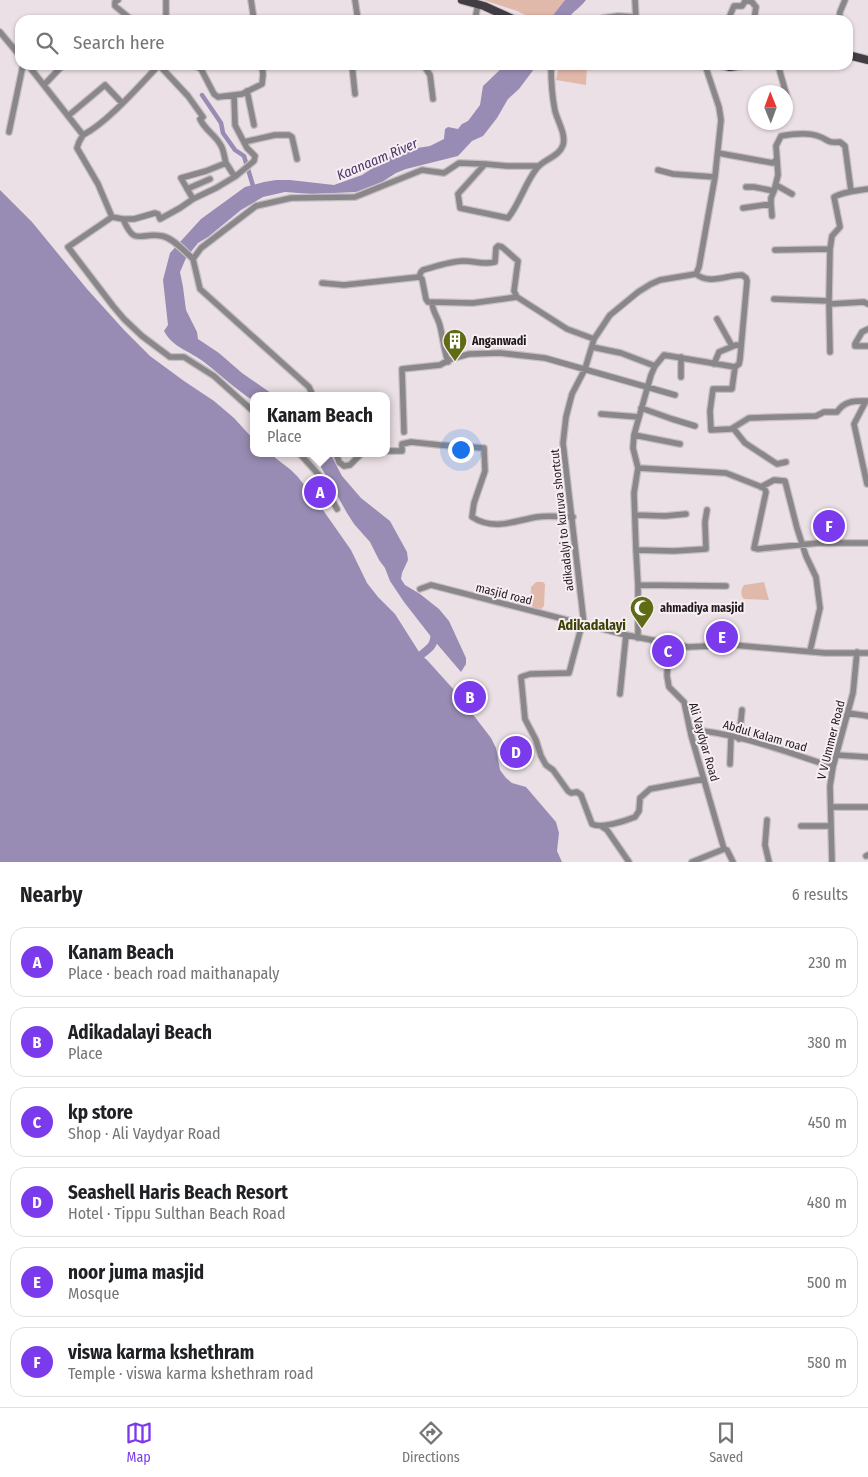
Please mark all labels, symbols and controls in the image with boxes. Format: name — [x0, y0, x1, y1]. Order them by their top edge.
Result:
search box — [15, 15, 853, 70]
icon: search — [33, 29, 61, 57]
text: Search here — [73, 31, 165, 54]
north arrow — [748, 85, 793, 130]
water label: Kaanaam River — [334, 134, 421, 184]
building icon: Anganwadi — [442, 328, 468, 362]
place label: Anganwadi — [471, 334, 526, 348]
popup — [250, 392, 390, 457]
text: Kanam Beach — [267, 404, 373, 427]
text: Place — [267, 427, 302, 446]
your location — [448, 437, 474, 463]
street label: adikadalyi to kuruva shortcut — [548, 448, 576, 592]
pin: A — [304, 473, 336, 511]
pin: F — [813, 507, 845, 545]
street label: masjid road — [474, 580, 534, 608]
mosque icon: ahmadiya masjid — [629, 595, 655, 629]
place label: ahmadiya masjid — [660, 601, 744, 615]
district label: Adikadalayi — [557, 617, 626, 634]
pin: E — [706, 618, 738, 656]
pin: C — [652, 632, 684, 670]
pin: B — [454, 678, 486, 716]
street label: V V Ummer Road — [814, 699, 848, 781]
street label: Ali Vaydyar Road — [686, 701, 722, 783]
street label: Abdul Kalam road — [721, 717, 809, 755]
pin: D — [500, 733, 532, 771]
text: Nearby — [20, 882, 82, 908]
text: 6 results — [792, 885, 848, 904]
text: Kanam Beach — [68, 941, 174, 964]
text: A — [33, 953, 41, 972]
text: 230 m — [808, 953, 847, 972]
text: Place · beach road maithanapaly — [68, 964, 280, 983]
text: Adikadalayi Beach — [68, 1021, 212, 1044]
text: B — [33, 1033, 41, 1052]
text: 380 m — [807, 1033, 847, 1052]
text: Place — [68, 1044, 103, 1063]
text: kp store — [68, 1101, 133, 1124]
text: C — [33, 1113, 41, 1132]
text: 450 m — [808, 1113, 847, 1132]
text: Shop · Ali Vaydyar Road — [68, 1124, 221, 1143]
text: Seashell Haris Beach Resort — [68, 1181, 288, 1204]
text: D — [32, 1193, 42, 1212]
text: 480 m — [807, 1193, 847, 1212]
text: Hotel · Tippu Sulthan Beach Road — [68, 1204, 286, 1223]
text: noor juma masjid — [68, 1261, 204, 1284]
text: E — [33, 1273, 41, 1292]
text: 500 m — [807, 1273, 847, 1292]
text: Mosque — [68, 1284, 119, 1303]
text: viswa karma kshethram — [68, 1341, 254, 1364]
text: F — [33, 1353, 41, 1372]
text: 580 m — [807, 1353, 847, 1372]
text: Temple · viswa karma kshethram road — [68, 1364, 314, 1383]
tab: Map — [125, 1419, 153, 1466]
tab: Directions — [402, 1419, 460, 1466]
tab: Saved — [709, 1419, 743, 1466]

